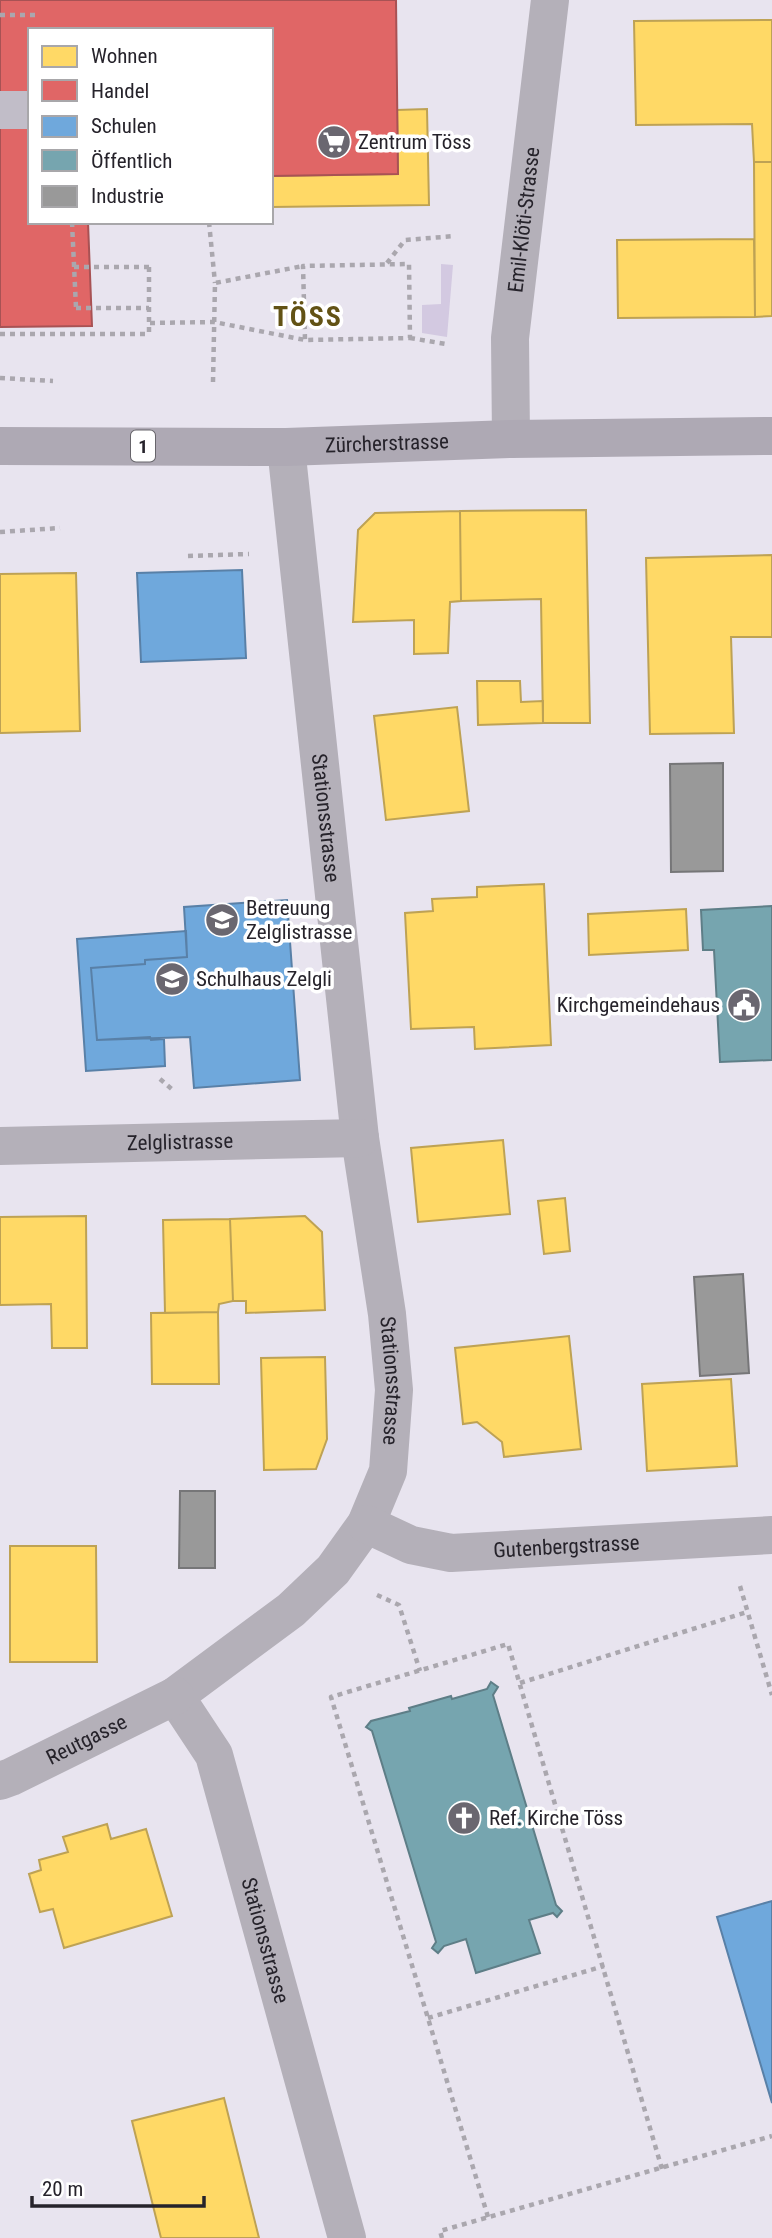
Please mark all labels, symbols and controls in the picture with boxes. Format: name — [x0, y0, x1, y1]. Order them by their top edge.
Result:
legend — [28, 28, 273, 224]
text: Wohnen — [91, 44, 158, 68]
text: Handel — [91, 79, 149, 103]
text: Schulen — [91, 114, 157, 138]
supermarket icon: Zentrum Töss — [315, 123, 353, 161]
place label: Zentrum Töss — [358, 130, 471, 154]
street label: Emil-Klöti-Strasse — [503, 146, 545, 294]
text: Öffentlich — [91, 149, 172, 173]
text: Industrie — [91, 184, 164, 208]
district label: TÖSS — [273, 300, 343, 333]
street label: Zürcherstrasse — [324, 429, 450, 458]
road number: 1 — [131, 430, 155, 462]
street label: Stationsstrasse — [307, 752, 345, 884]
place label: Betreuung Zelglistrasse — [246, 896, 352, 944]
school or university icon: Betreuung Zelglistrasse — [203, 901, 241, 939]
school or university icon: Schulhaus Zelgli — [153, 960, 191, 998]
place label: Schulhaus Zelgli — [196, 967, 332, 991]
public building icon: Kirchgemeindehaus — [725, 986, 763, 1024]
place label: Kirchgemeindehaus — [557, 993, 720, 1017]
street label: Zelglistrasse — [127, 1129, 234, 1155]
street label: Stationsstrasse — [375, 1315, 406, 1446]
street label: Gutenbergstrasse — [493, 1530, 640, 1563]
street label: Reutgasse — [42, 1710, 131, 1770]
church icon: Ref. Kirche Töss — [445, 1799, 483, 1837]
place label: Ref. Kirche Töss — [489, 1806, 623, 1830]
street label: Stationsstrasse — [236, 1875, 294, 2006]
scale bar — [32, 2164, 203, 2208]
text: 20 m — [42, 2177, 83, 2201]

